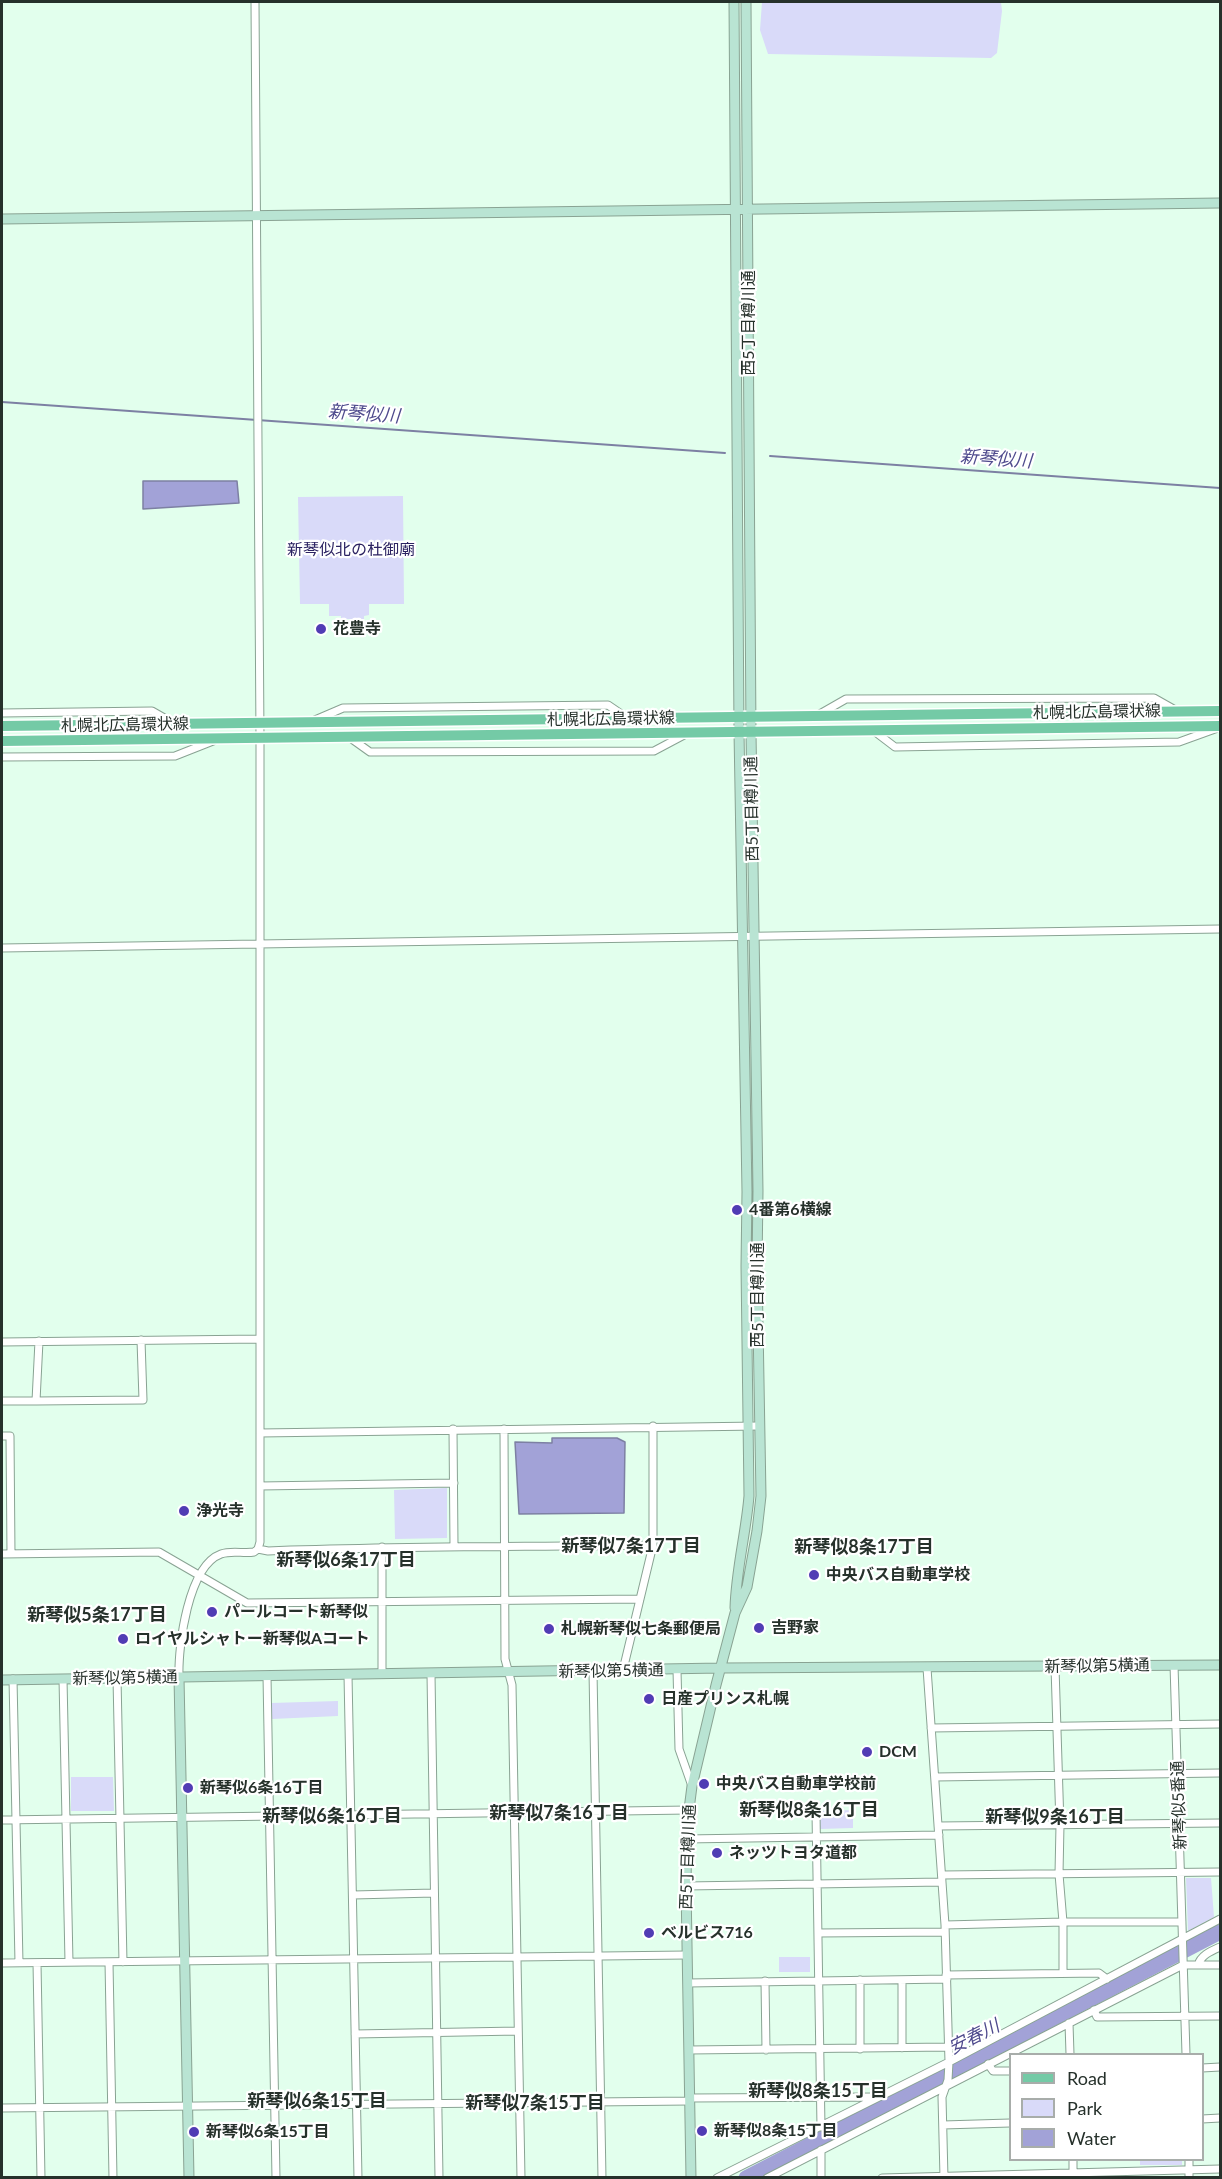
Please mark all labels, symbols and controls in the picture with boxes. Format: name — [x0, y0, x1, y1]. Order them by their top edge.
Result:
street label: 西5丁目樽川通 — [739, 270, 759, 376]
water label: 新琴似川 — [327, 401, 401, 427]
water label: 新琴似川 — [959, 446, 1033, 472]
park label: 新琴似北の杜御廟 — [287, 540, 415, 560]
place label: 花豊寺 — [333, 619, 381, 639]
marker: 花豊寺 — [314, 622, 328, 636]
street label: 札幌北広島環状線 — [1033, 701, 1161, 723]
street label: 札幌北広島環状線 — [547, 708, 675, 730]
street label: 札幌北広島環状線 — [61, 714, 189, 736]
street label: 西5丁目樽川通 — [741, 756, 763, 862]
place label: 4番第6横線 — [749, 1200, 832, 1220]
marker: 4番第6横線 — [730, 1203, 744, 1217]
street label: 西5丁目樽川通 — [748, 1242, 768, 1348]
place label: 浄光寺 — [196, 1501, 244, 1521]
marker: 浄光寺 — [177, 1504, 191, 1518]
district label: 新琴似7条17丁目 — [561, 1535, 701, 1557]
district label: 新琴似8条17丁目 — [794, 1536, 934, 1558]
district label: 新琴似6条17丁目 — [276, 1549, 416, 1571]
place label: 中央バス自動車学校 — [826, 1565, 970, 1585]
marker: 中央バス自動車学校 — [807, 1568, 821, 1582]
place label: パールコート新琴似 — [224, 1602, 368, 1622]
district label: 新琴似5条17丁目 — [27, 1604, 167, 1626]
marker: パールコート新琴似 — [205, 1605, 219, 1619]
place label: 吉野家 — [771, 1618, 819, 1638]
place label: 札幌新琴似七条郵便局 — [561, 1619, 721, 1639]
marker: 吉野家 — [752, 1621, 766, 1635]
marker: 札幌新琴似七条郵便局 — [542, 1622, 556, 1636]
place label: ロイヤルシャトー新琴似Aコート — [135, 1629, 370, 1649]
marker: ロイヤルシャトー新琴似Aコート — [116, 1632, 130, 1646]
street label: 新琴似第5横通 — [1044, 1655, 1150, 1677]
street label: 新琴似第5横通 — [558, 1660, 664, 1682]
street label: 新琴似第5横通 — [72, 1667, 178, 1689]
place label: 日産プリンス札幌 — [661, 1689, 789, 1709]
marker: 日産プリンス札幌 — [642, 1692, 656, 1706]
place label: DCM — [879, 1742, 917, 1762]
marker: DCM — [860, 1745, 874, 1759]
street label: 新琴似5番通 — [1168, 1760, 1190, 1850]
place label: 中央バス自動車学校前 — [716, 1774, 876, 1794]
marker: 中央バス自動車学校前 — [697, 1777, 711, 1791]
place label: 新琴似6条16丁目 — [200, 1778, 324, 1798]
marker: 新琴似6条16丁目 — [181, 1781, 195, 1795]
district label: 新琴似8条16丁目 — [739, 1799, 879, 1821]
district label: 新琴似7条16丁目 — [489, 1802, 629, 1824]
street label: 西5丁目樽川通 — [677, 1804, 699, 1910]
district label: 新琴似6条16丁目 — [262, 1805, 402, 1827]
district label: 新琴似9条16丁目 — [985, 1806, 1125, 1828]
place label: ネッツトヨタ道都 — [729, 1843, 857, 1863]
marker: ネッツトヨタ道都 — [710, 1846, 724, 1860]
place label: ベルビス716 — [661, 1923, 753, 1943]
marker: ベルビス716 — [642, 1926, 656, 1940]
water label: 安春川 — [945, 2015, 1003, 2059]
legend — [1009, 2053, 1204, 2161]
text: Road — [1067, 2067, 1107, 2089]
district label: 新琴似8条15丁目 — [748, 2080, 888, 2102]
district label: 新琴似6条15丁目 — [247, 2090, 387, 2112]
district label: 新琴似7条15丁目 — [465, 2092, 605, 2114]
text: Park — [1067, 2097, 1102, 2119]
place label: 新琴似8条15丁目 — [714, 2121, 838, 2141]
place label: 新琴似6条15丁目 — [206, 2122, 330, 2142]
marker: 新琴似8条15丁目 — [695, 2124, 709, 2138]
marker: 新琴似6条15丁目 — [187, 2125, 201, 2139]
text: Water — [1067, 2127, 1116, 2149]

